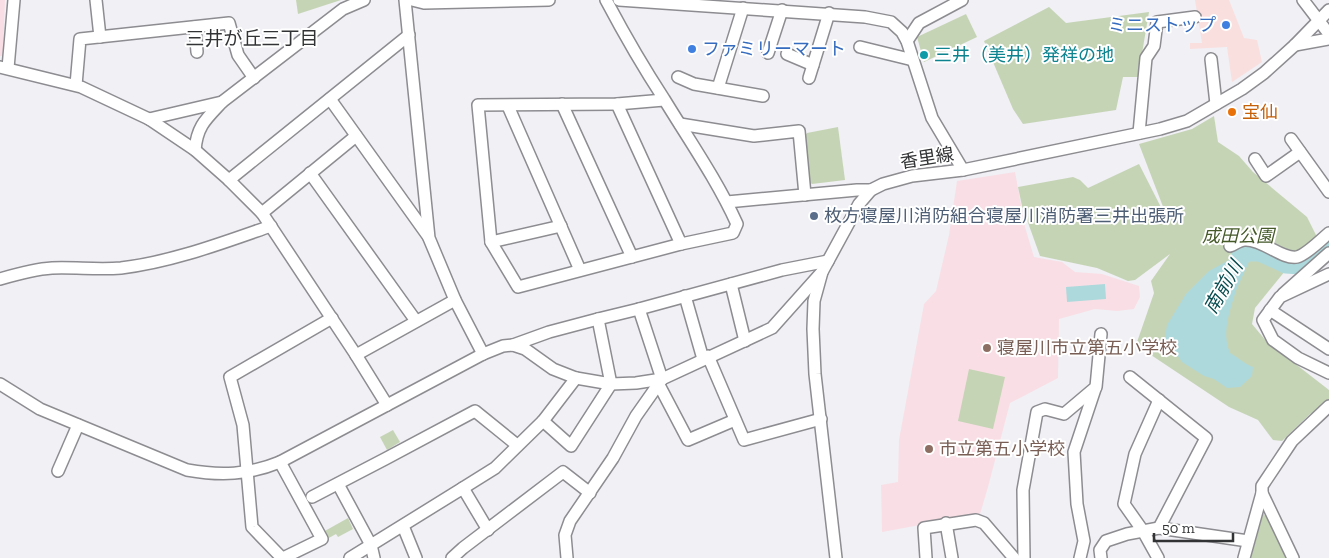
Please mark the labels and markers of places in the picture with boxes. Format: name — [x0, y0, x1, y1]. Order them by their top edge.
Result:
place label: ミニストップ — [1108, 14, 1216, 36]
marker: ミニストップ — [1220, 19, 1232, 31]
place label: ファミリーマート — [702, 38, 846, 60]
marker: ファミリーマート — [686, 43, 698, 55]
place label: 三井（美井）発祥の地 — [934, 44, 1114, 66]
marker: 三井（美井）発祥の地 — [918, 49, 930, 61]
place label: 宝仙 — [1242, 101, 1278, 123]
marker: 宝仙 — [1226, 106, 1238, 118]
place label: 枚方寝屋川消防組合寝屋川消防署三井出張所 — [824, 205, 1184, 227]
marker: 枚方寝屋川消防組合寝屋川消防署三井出張所 — [808, 210, 820, 222]
place label: 寝屋川市立第五小学校 — [997, 337, 1177, 359]
marker: 寝屋川市立第五小学校 — [981, 342, 993, 354]
place label: 市立第五小学校 — [939, 438, 1065, 460]
marker: 市立第五小学校 — [923, 443, 935, 455]

